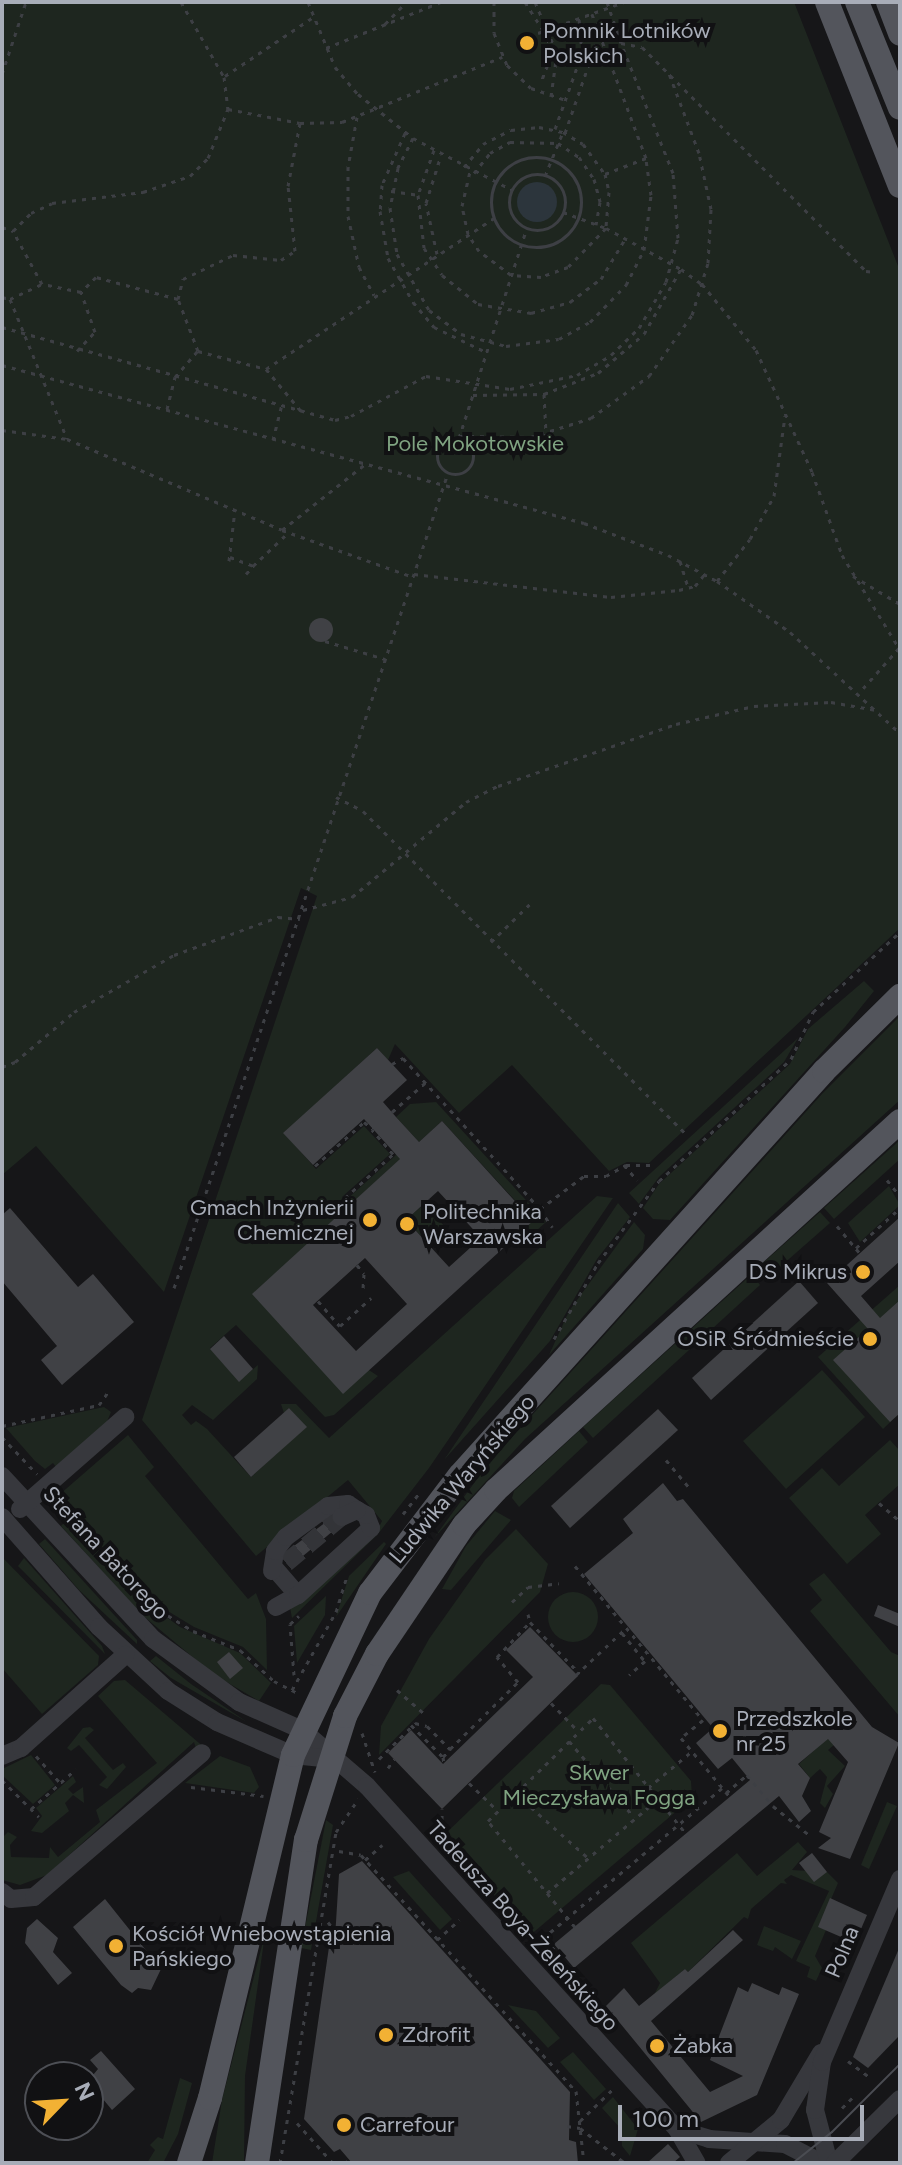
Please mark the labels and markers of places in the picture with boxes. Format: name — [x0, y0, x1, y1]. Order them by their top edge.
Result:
place label: Pomnik Lotników Polskich — [543, 17, 711, 68]
marker: Pomnik Lotników Polskich — [518, 34, 536, 52]
place label: Gmach Inżynierii Chemicznej — [190, 1194, 354, 1246]
place label: Politechnika Warszawska — [423, 1198, 543, 1250]
marker: Gmach Inżynierii Chemicznej — [361, 1211, 379, 1229]
marker: Politechnika Warszawska — [398, 1215, 416, 1233]
place label: DS Mikrus — [749, 1259, 847, 1285]
marker: DS Mikrus — [854, 1263, 872, 1281]
place label: OSiR Śródmieście — [677, 1326, 854, 1352]
marker: OSiR Śródmieście — [861, 1330, 879, 1348]
place label: Przedszkole nr 25 — [736, 1705, 853, 1756]
marker: Przedszkole nr 25 — [711, 1722, 729, 1740]
place label: Kościół Wniebowstąpienia Pańskiego — [132, 1920, 391, 1972]
marker: Kościół Wniebowstąpienia Pańskiego — [107, 1937, 125, 1955]
place label: Zdrofit — [402, 2022, 471, 2048]
marker: Zdrofit — [377, 2026, 395, 2044]
place label: Żabka — [673, 2033, 733, 2059]
marker: Żabka — [648, 2037, 666, 2055]
place label: Carrefour — [360, 2112, 454, 2138]
marker: Carrefour — [335, 2116, 353, 2134]

